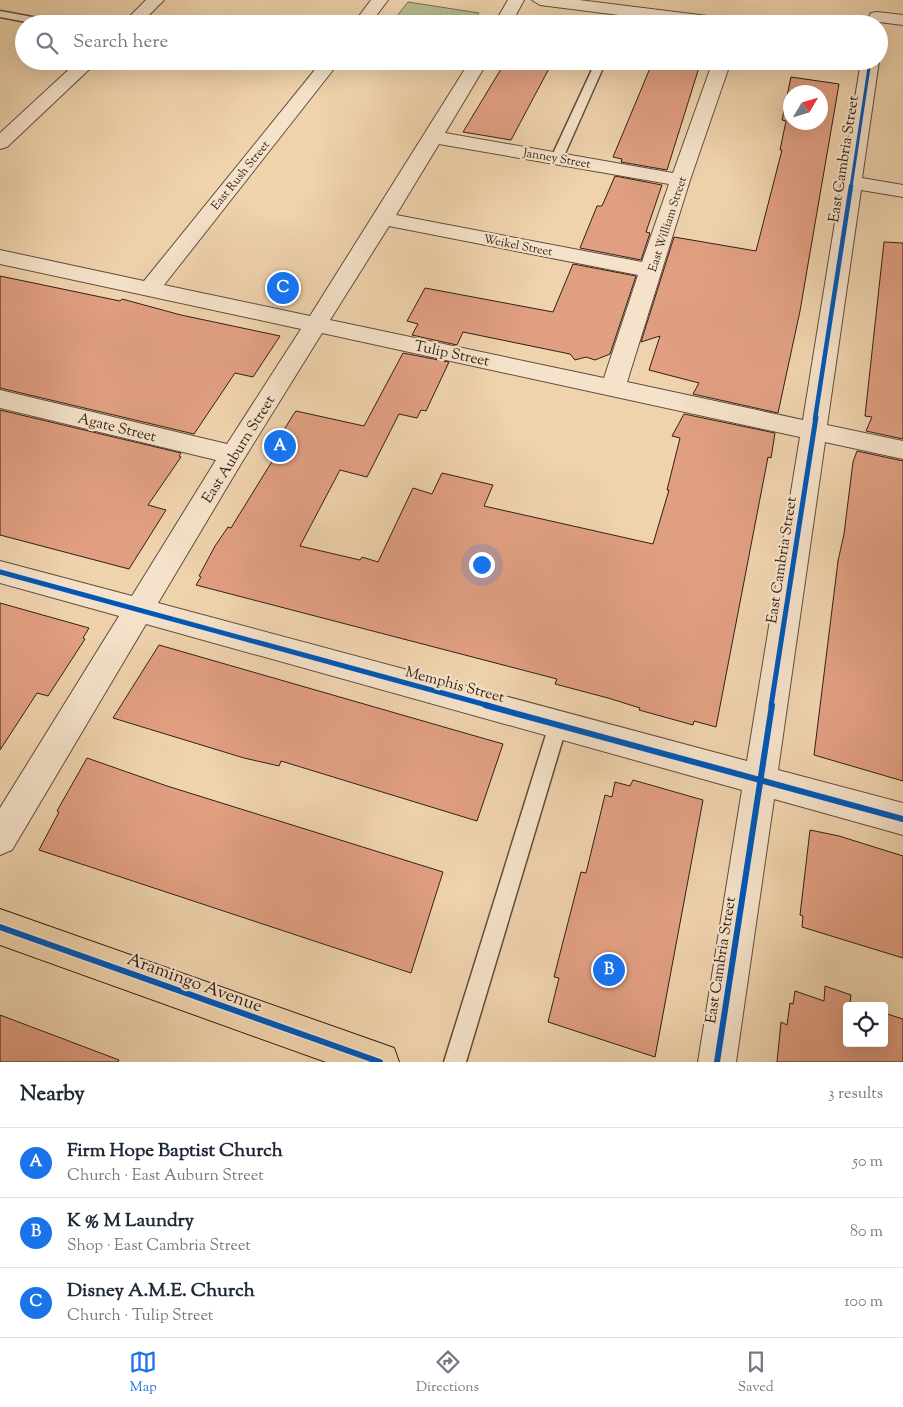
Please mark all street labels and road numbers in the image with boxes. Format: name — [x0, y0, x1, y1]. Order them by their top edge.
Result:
street label: East Cambria Street — [824, 94, 865, 224]
street label: East Rush Street — [207, 137, 274, 214]
street label: Janney Street — [521, 144, 592, 174]
street label: East William Street — [644, 174, 692, 274]
street label: Weikel Street — [482, 230, 554, 261]
street label: Tulip Street — [412, 336, 491, 373]
street label: East Auburn Street — [198, 392, 281, 508]
street label: Agate Street — [75, 409, 158, 448]
street label: East Cambria Street — [762, 495, 803, 625]
street label: Memphis Street — [403, 662, 507, 709]
street label: East Cambria Street — [701, 895, 742, 1025]
street label: Aramingo Avenue — [123, 947, 266, 1020]

